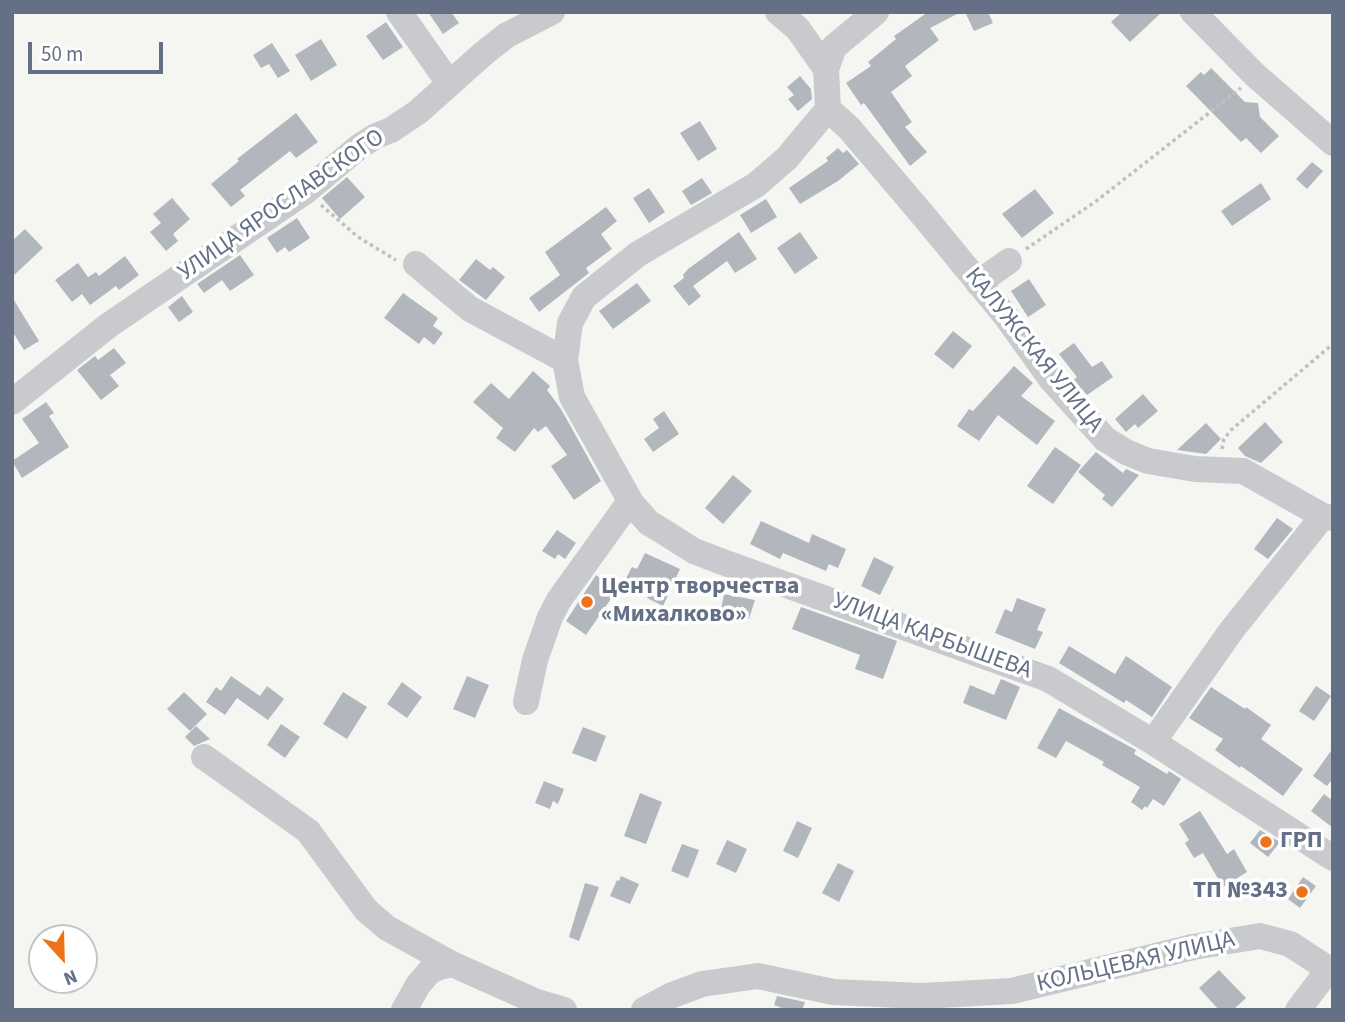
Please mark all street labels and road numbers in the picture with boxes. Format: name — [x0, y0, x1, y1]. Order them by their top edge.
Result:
street label: УЛИЦА ЯРОСЛАВСКОГО — [173, 124, 391, 288]
street label: КАЛУЖСКАЯ УЛИЦА — [958, 263, 1108, 439]
street label: УЛИЦА КАРБЫШЕВА — [829, 588, 1035, 686]
street label: КОЛЬЦЕВАЯ УЛИЦА — [1034, 926, 1238, 1000]

